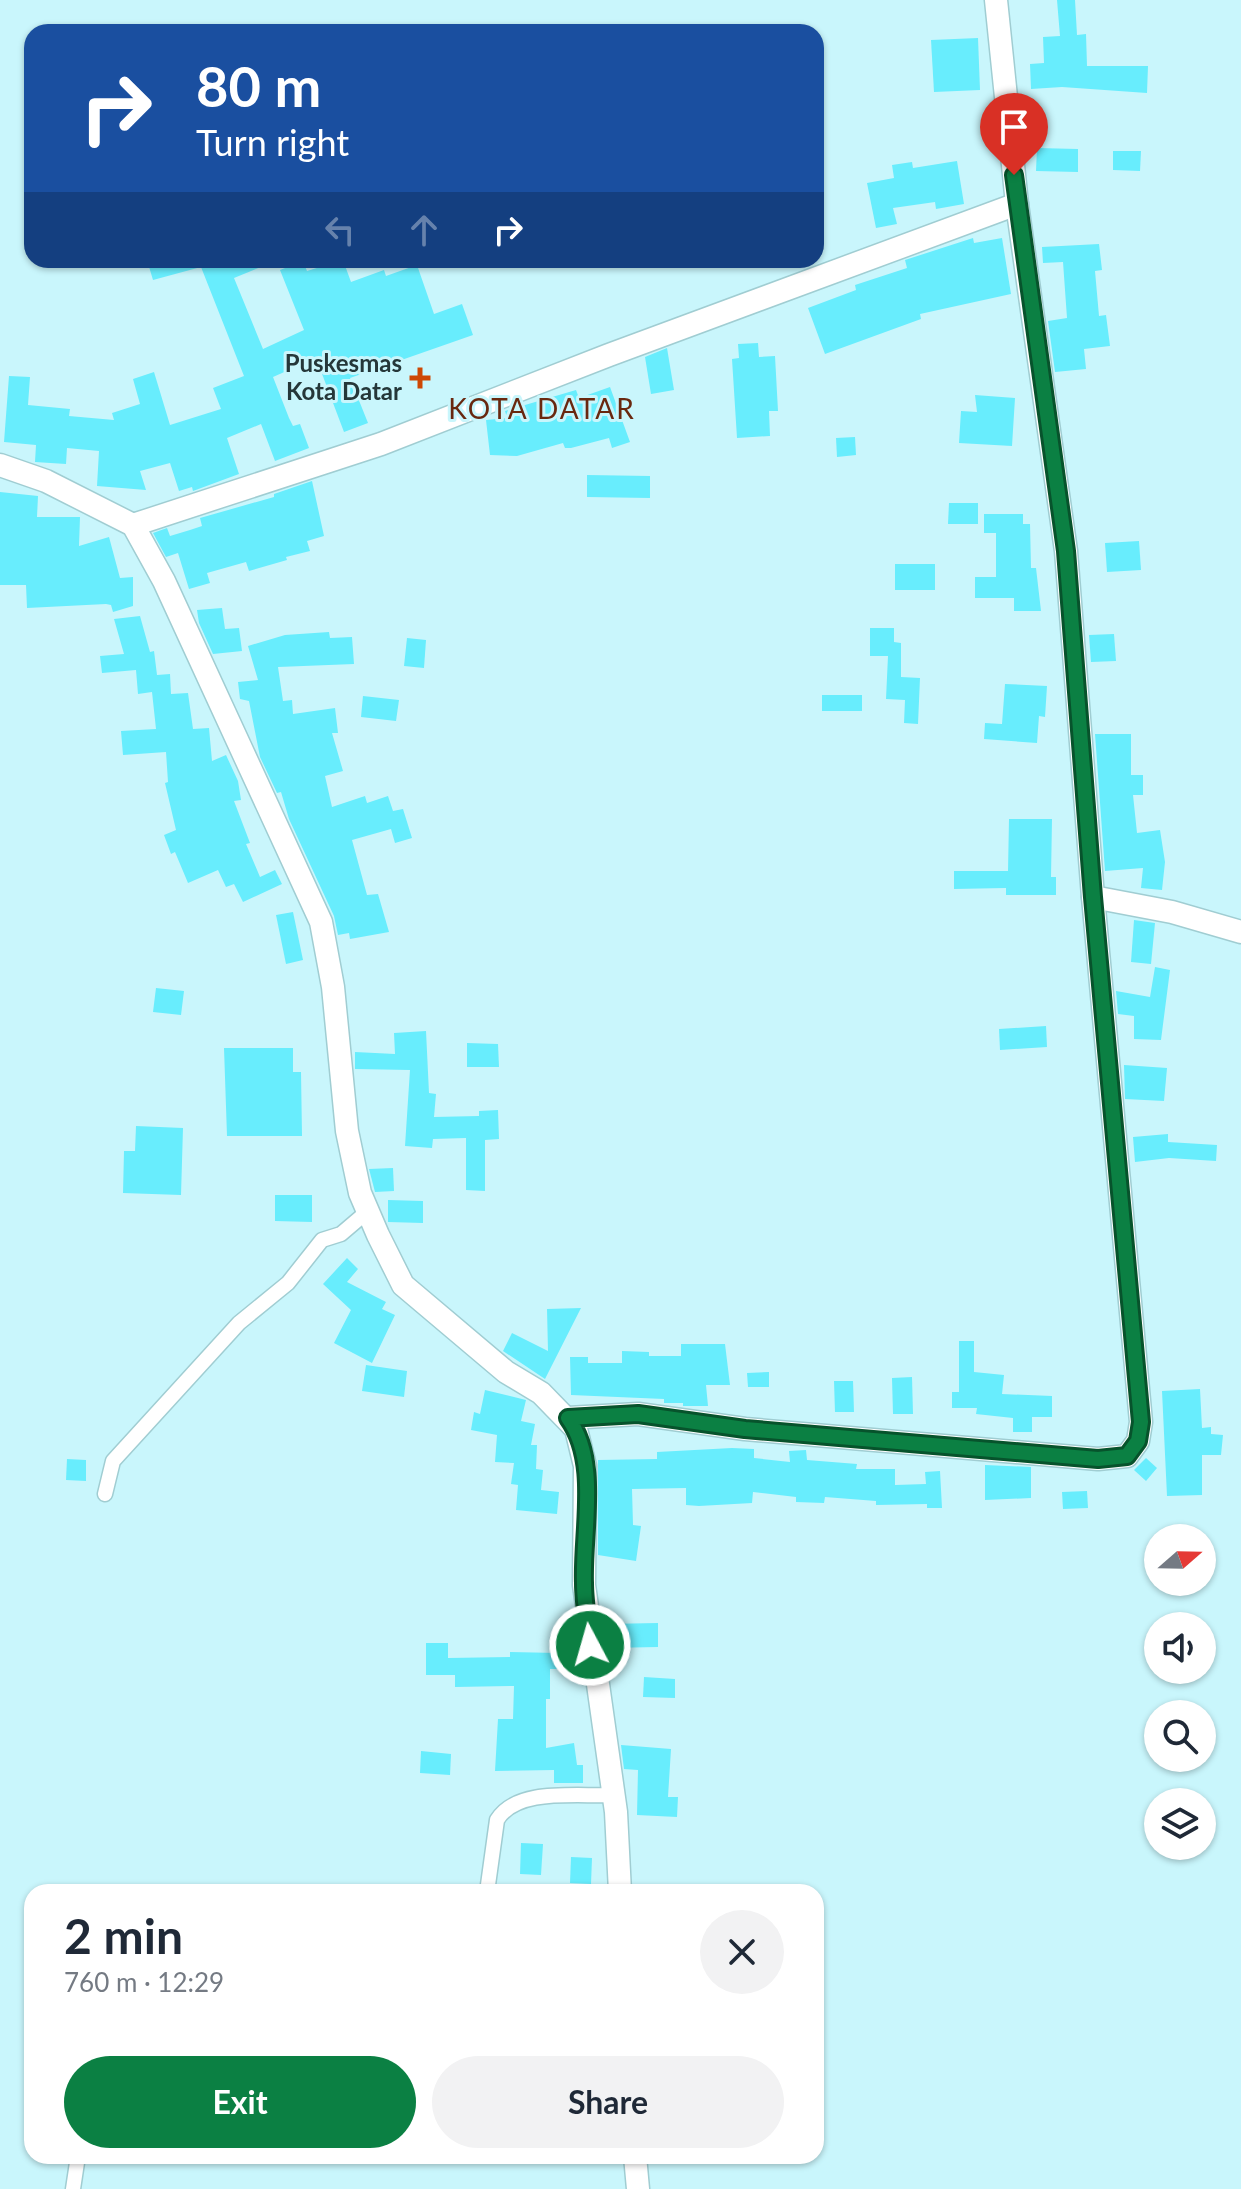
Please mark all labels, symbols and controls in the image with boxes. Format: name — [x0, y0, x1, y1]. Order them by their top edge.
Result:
text: 80 m — [196, 52, 321, 119]
icon: right — [64, 56, 168, 160]
pin — [980, 93, 1048, 175]
icon: arrive — [992, 105, 1036, 149]
text: Turn right — [196, 120, 349, 164]
icon: left — [318, 208, 362, 252]
icon: ahead — [402, 208, 446, 252]
icon: right — [486, 208, 530, 252]
place label: Puskesmas Kota Datar — [285, 348, 402, 405]
marker: Puskesmas Kota Datar — [409, 367, 431, 389]
district label: KOTA DATAR — [448, 391, 636, 425]
north arrow — [1144, 1524, 1216, 1596]
map controls — [1144, 1524, 1216, 1860]
position arrow — [548, 1603, 632, 1687]
button: sound — [1144, 1612, 1216, 1684]
button: search — [1144, 1700, 1216, 1772]
button: layers — [1144, 1788, 1216, 1860]
text: 2 min — [64, 1907, 183, 1964]
button: close — [700, 1910, 784, 1994]
text: 760 m · 12:29 — [64, 1966, 224, 1998]
button: Exit — [64, 2056, 416, 2148]
button: Share — [432, 2056, 784, 2148]

